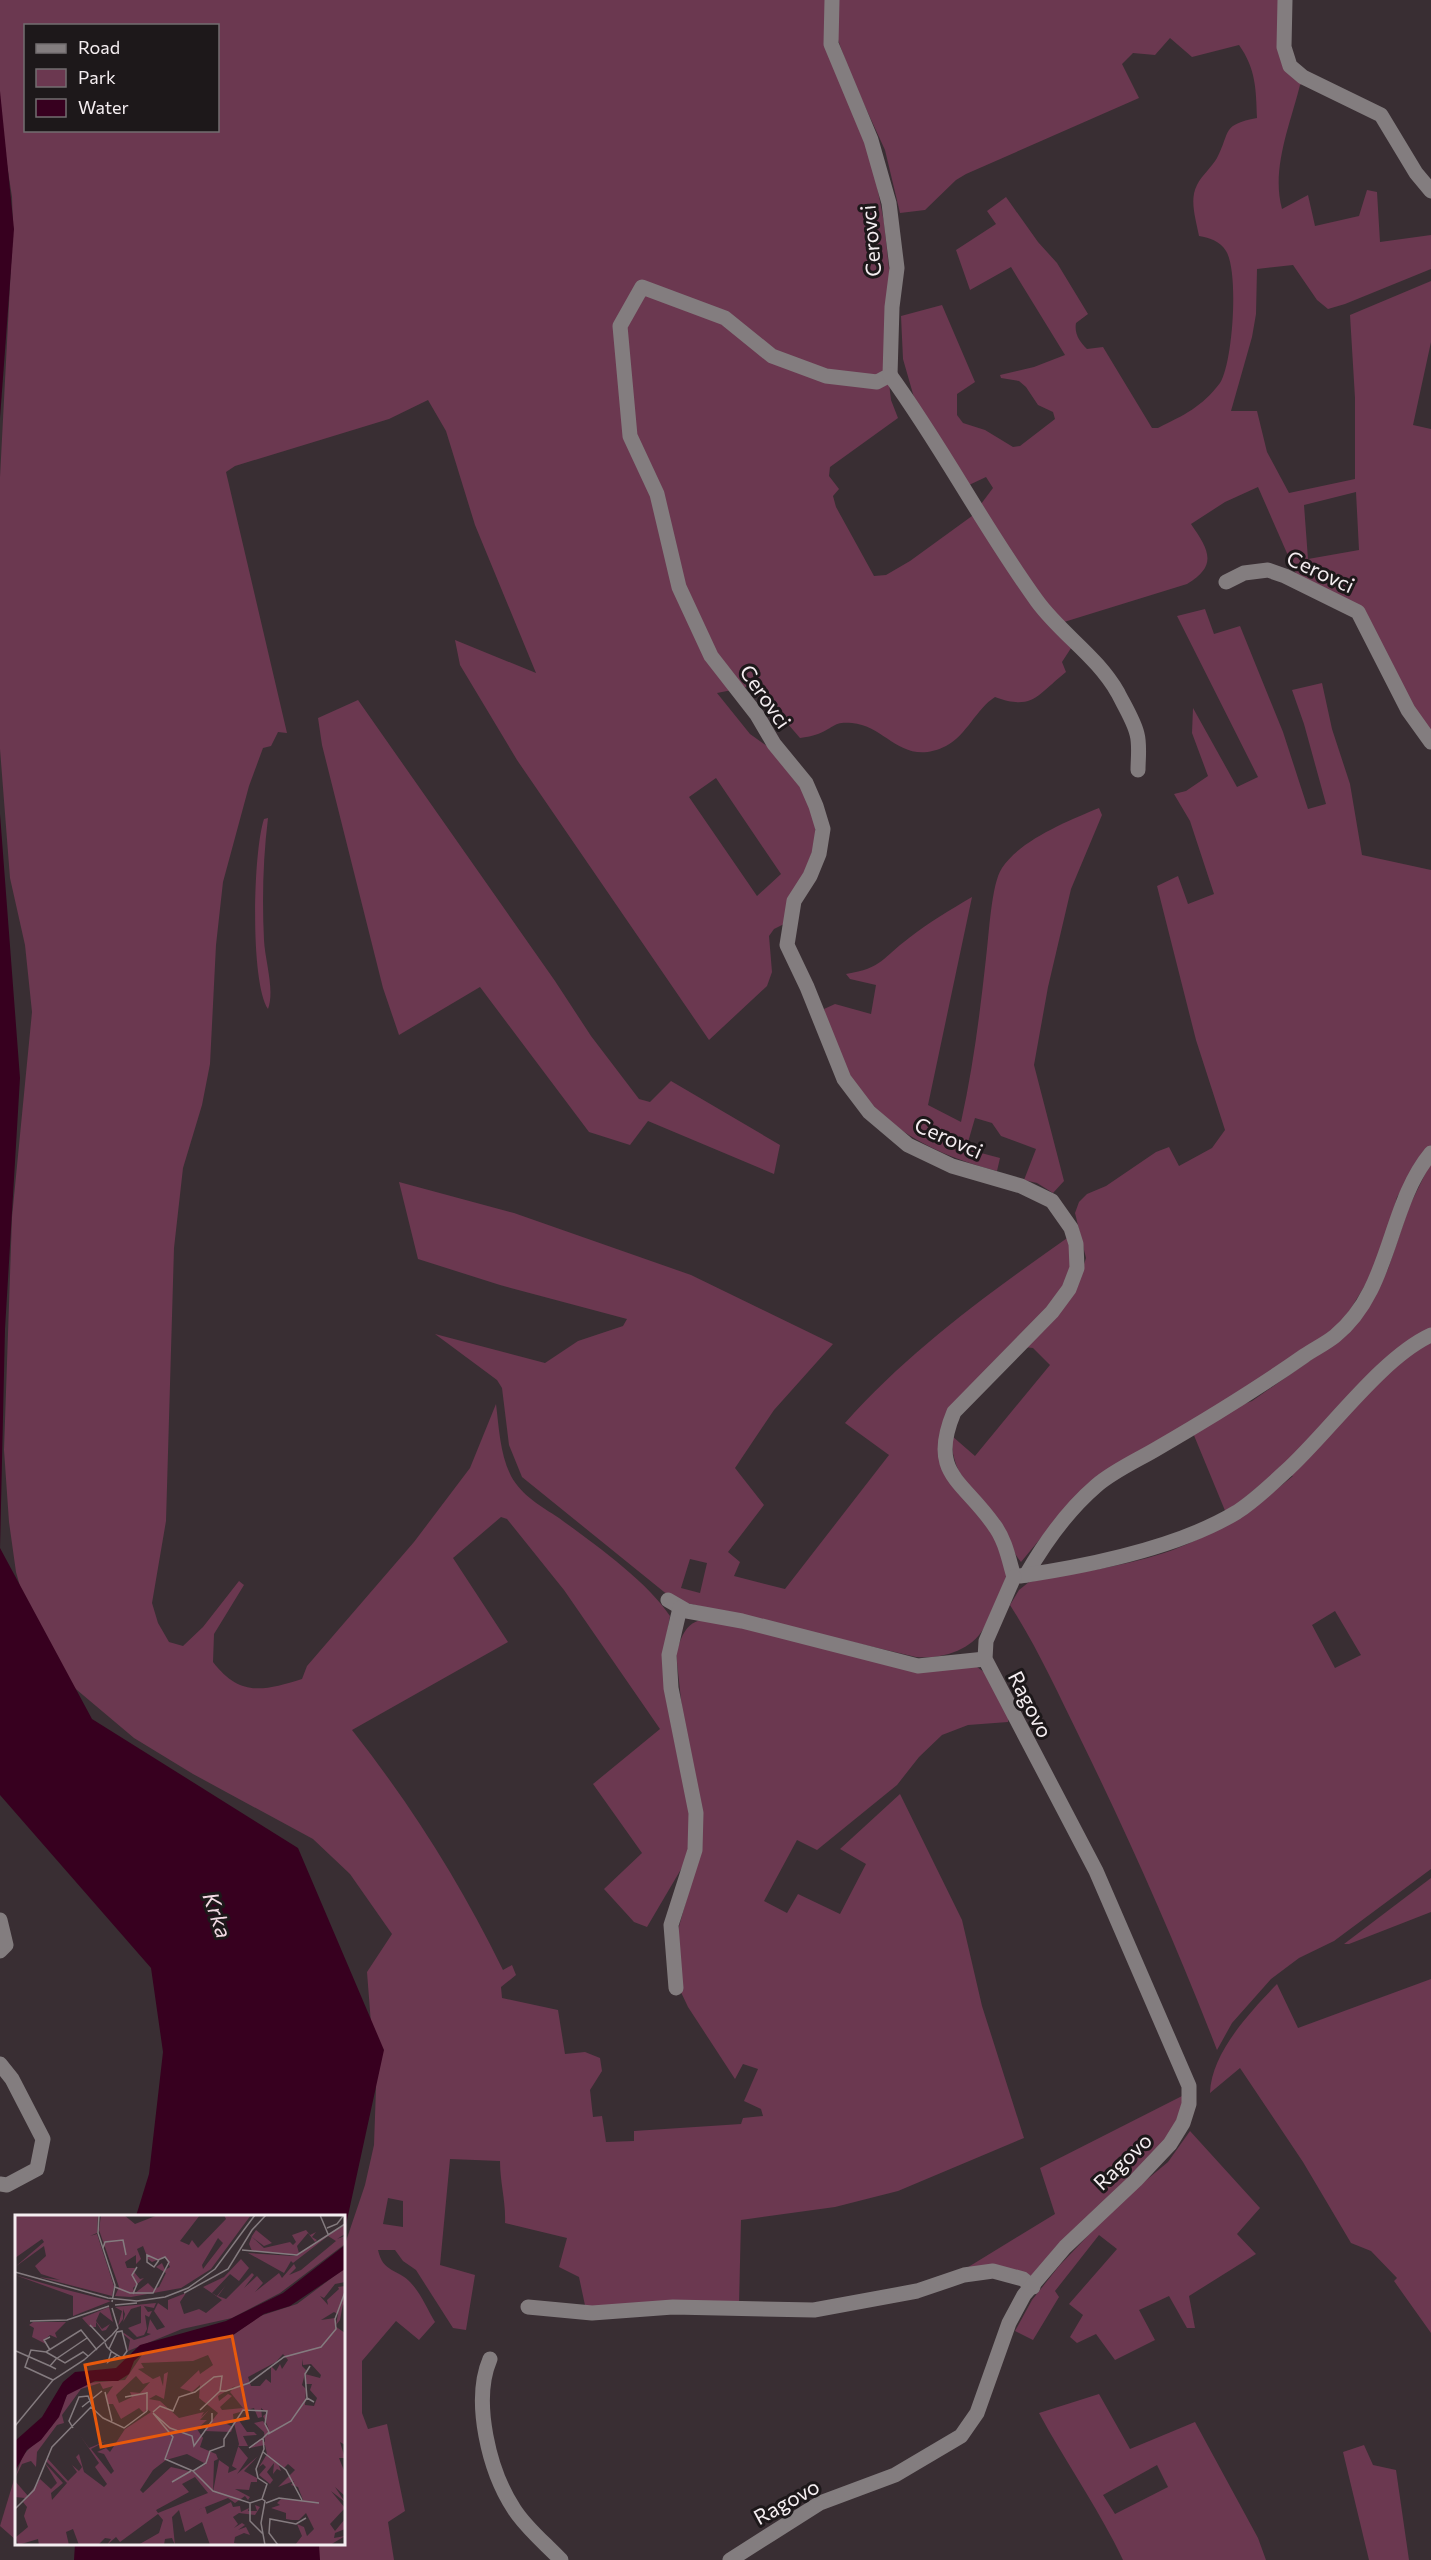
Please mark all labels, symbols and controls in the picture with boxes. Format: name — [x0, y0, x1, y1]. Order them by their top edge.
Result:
legend — [24, 24, 219, 132]
text: Road — [78, 36, 120, 58]
text: Park — [78, 66, 116, 88]
text: Water — [78, 96, 129, 118]
street label: Cerovci — [854, 204, 886, 278]
street label: Cerovci — [1283, 544, 1359, 598]
street label: Cerovci — [735, 659, 797, 733]
street label: Cerovci — [911, 1111, 987, 1163]
street label: Ragovo — [1004, 1667, 1058, 1741]
water label: Krka — [198, 1888, 238, 1942]
street label: Ragovo — [1088, 2127, 1156, 2195]
inset map — [15, 2215, 345, 2545]
street label: Ragovo — [749, 2473, 823, 2529]

